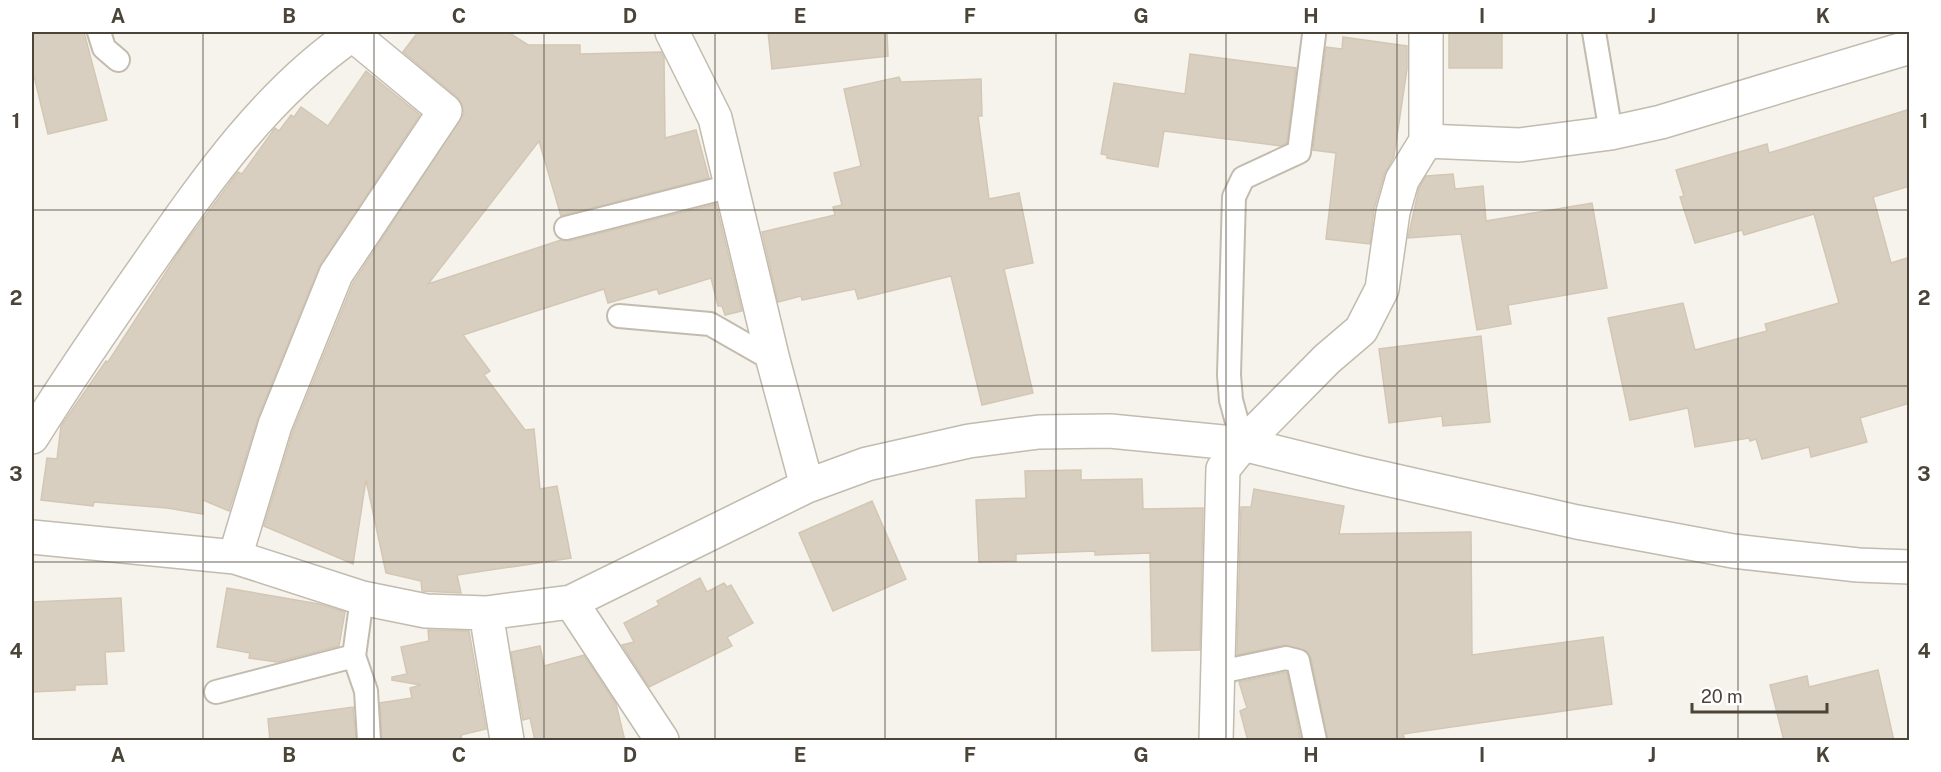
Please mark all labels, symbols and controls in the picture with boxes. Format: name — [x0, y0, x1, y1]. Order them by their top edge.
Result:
text: A — [111, 4, 125, 28]
text: B — [282, 4, 296, 28]
text: C — [452, 4, 466, 28]
text: D — [623, 4, 637, 28]
text: E — [794, 4, 806, 28]
text: F — [964, 4, 976, 28]
text: G — [1133, 4, 1149, 28]
text: H — [1303, 4, 1319, 28]
text: I — [1479, 4, 1485, 28]
text: J — [1648, 4, 1656, 28]
text: K — [1816, 4, 1830, 28]
text: 1 — [12, 109, 20, 133]
text: 1 — [1920, 109, 1928, 133]
text: 2 — [10, 286, 22, 310]
text: 2 — [1918, 286, 1930, 310]
text: 3 — [9, 462, 23, 486]
text: 3 — [1917, 462, 1931, 486]
text: 4 — [9, 639, 23, 663]
text: 4 — [1917, 639, 1931, 663]
scale bar — [1692, 676, 1827, 714]
text: 20 m — [1701, 686, 1743, 707]
text: A — [111, 743, 125, 767]
text: B — [282, 743, 296, 767]
text: C — [452, 743, 466, 767]
text: D — [623, 743, 637, 767]
text: E — [794, 743, 806, 767]
text: F — [964, 743, 976, 767]
text: G — [1133, 743, 1149, 767]
text: H — [1303, 743, 1319, 767]
text: I — [1479, 743, 1485, 767]
text: J — [1648, 743, 1656, 767]
text: K — [1816, 743, 1830, 767]

